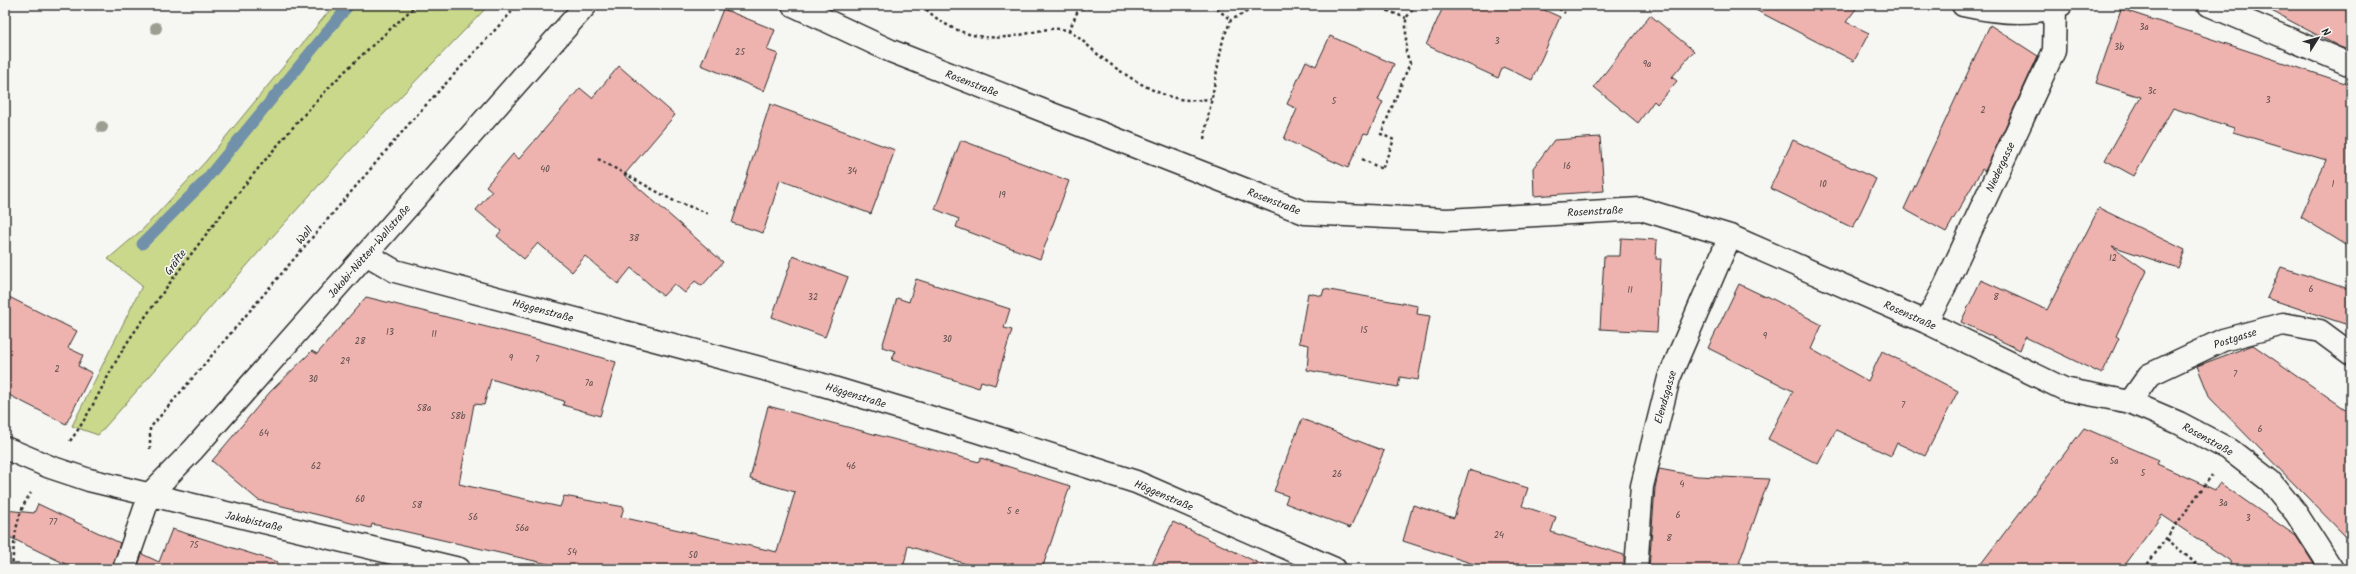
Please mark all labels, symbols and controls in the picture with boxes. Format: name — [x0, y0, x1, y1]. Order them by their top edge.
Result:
north arrow — [2298, 18, 2338, 58]
house number: 3a — [2139, 20, 2149, 35]
text: N — [2316, 24, 2334, 41]
house number: 3 — [1494, 34, 1500, 49]
house number: 3b — [2114, 40, 2124, 55]
house number: 25 — [735, 45, 746, 60]
house number: 9a — [1643, 57, 1651, 72]
street label: Rosenstraße — [942, 65, 1001, 102]
house number: 3c — [2147, 84, 2157, 99]
house number: 3 — [2265, 93, 2271, 108]
house number: 5 — [1332, 94, 1338, 109]
house number: 2 — [1980, 103, 1986, 118]
street label: Niedergasse — [1981, 139, 2020, 196]
house number: 16 — [1563, 159, 1571, 174]
house number: 40 — [540, 162, 550, 177]
house number: 34 — [847, 164, 857, 179]
house number: 10 — [1819, 177, 1827, 192]
house number: 1 — [2332, 177, 2335, 192]
street label: Rosenstraße — [1244, 183, 1303, 220]
house number: 19 — [998, 188, 1006, 203]
street label: Jakobi-Nötten-Wallstraße — [324, 201, 416, 302]
street label: Rosenstraße — [1567, 202, 1624, 222]
street label: Wall — [292, 222, 318, 249]
house number: 38 — [629, 231, 640, 246]
street label: Gräfte — [160, 246, 192, 280]
house number: 12 — [2109, 251, 2117, 266]
house number: 6 — [2308, 282, 2314, 297]
house number: 11 — [1627, 283, 1633, 298]
house number: 32 — [808, 290, 818, 305]
house number: 8 — [1993, 290, 1999, 305]
street label: Höggenstraße — [510, 294, 575, 328]
street label: Rosenstraße — [1880, 296, 1939, 336]
house number: 15 — [1360, 323, 1369, 338]
street label: Postgasse — [2211, 323, 2259, 354]
house number: 13 — [386, 325, 394, 340]
house number: 11 — [431, 327, 437, 342]
house number: 9 — [1763, 329, 1768, 344]
house number: 30 — [942, 332, 952, 347]
house number: 28 — [355, 334, 366, 349]
house number: 9 — [509, 351, 514, 366]
house number: 7 — [535, 352, 540, 367]
house number: 29 — [340, 354, 350, 369]
house number: 2 — [54, 362, 60, 377]
house number: 7 — [2233, 367, 2238, 382]
street label: Elendsgasse — [1650, 368, 1682, 426]
house number: 30 — [308, 372, 318, 387]
house number: 7a — [585, 376, 593, 391]
street label: Höggenstraße — [823, 378, 888, 414]
house number: 7 — [1901, 398, 1906, 413]
house number: 58a — [417, 401, 431, 416]
house number: 58b — [451, 409, 466, 424]
street label: Rosenstraße — [2179, 418, 2236, 461]
house number: 6 — [2257, 422, 2263, 437]
house number: 64 — [259, 426, 269, 441]
house number: 5a — [2109, 454, 2119, 469]
house number: 62 — [311, 459, 321, 474]
house number: 46 — [846, 459, 856, 474]
house number: 5 — [2141, 466, 2147, 481]
house number: 26 — [1332, 467, 1342, 482]
street label: Höggenstraße — [1131, 475, 1196, 516]
house number: 4 — [1680, 477, 1685, 492]
house number: 60 — [355, 492, 365, 507]
house number: 3a — [2218, 496, 2228, 511]
house number: 58 — [412, 498, 423, 513]
house number: 5 e — [1007, 504, 1019, 519]
street label: Jakobistraße — [224, 507, 284, 537]
house number: 6 — [1675, 508, 1681, 523]
house number: 56 — [468, 510, 478, 525]
house number: 3 — [2245, 511, 2251, 526]
house number: 77 — [49, 515, 58, 530]
house number: 56a — [515, 521, 529, 536]
house number: 24 — [1494, 528, 1504, 543]
house number: 8 — [1666, 531, 1672, 546]
house number: 75 — [190, 538, 200, 553]
house number: 54 — [567, 545, 577, 560]
house number: 50 — [688, 548, 698, 563]

